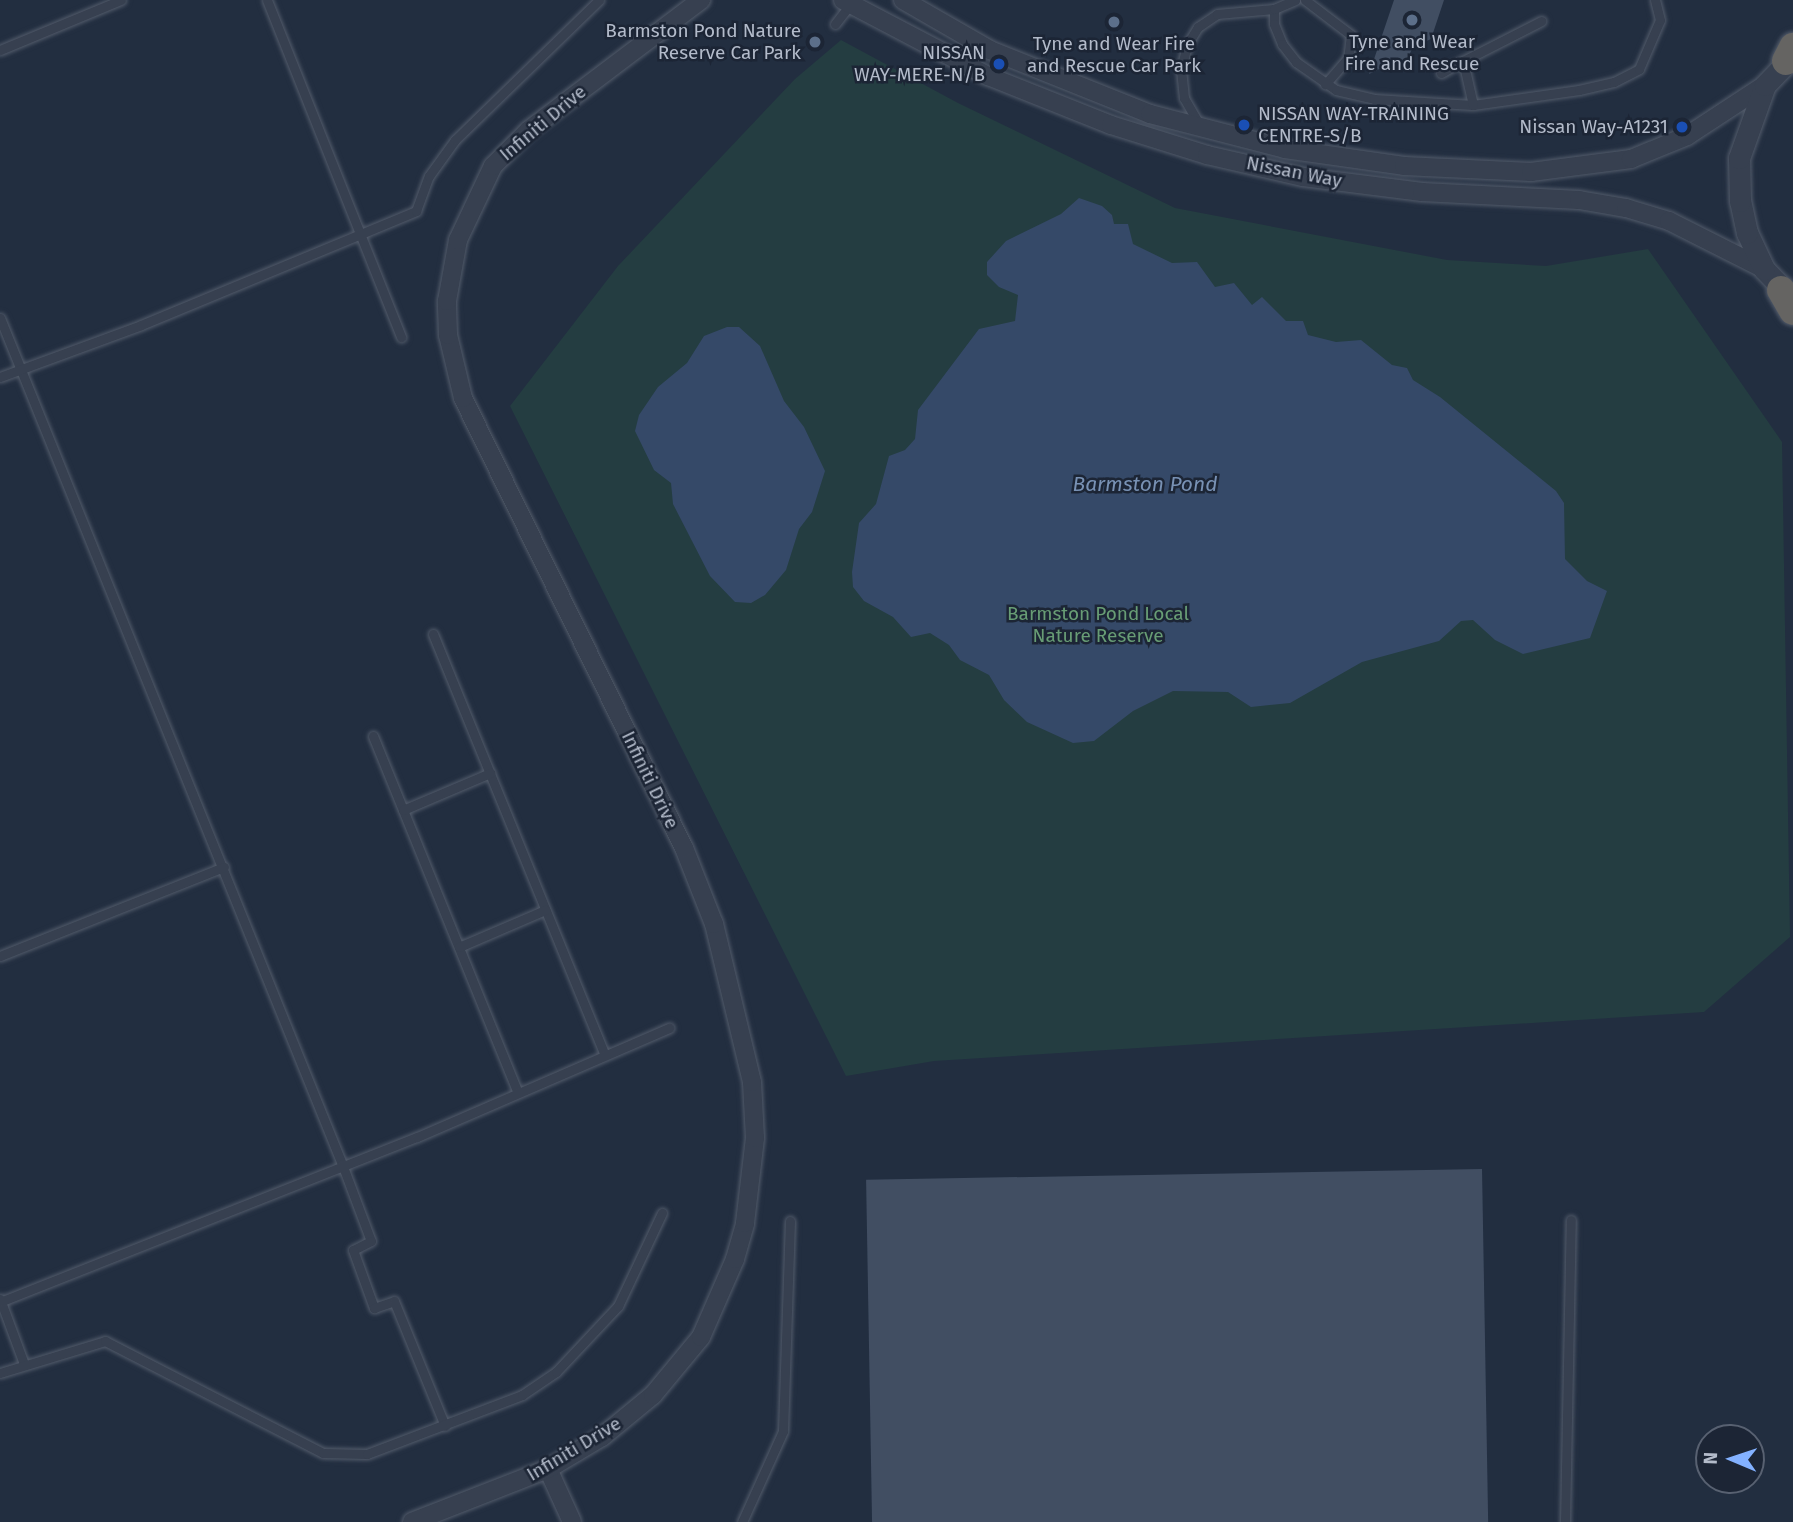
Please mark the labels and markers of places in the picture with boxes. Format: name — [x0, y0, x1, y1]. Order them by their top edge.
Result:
marker: Tyne and Wear Fire and Rescue — [1404, 12, 1420, 28]
marker: Tyne and Wear Fire and Rescue Car Park — [1106, 14, 1122, 30]
place label: Barmston Pond Nature Reserve Car Park — [605, 20, 801, 64]
place label: Tyne and Wear Fire and Rescue — [1345, 31, 1479, 75]
place label: Tyne and Wear Fire and Rescue Car Park — [1027, 33, 1201, 77]
marker: Barmston Pond Nature Reserve Car Park — [807, 34, 823, 50]
place label: NISSAN WAY-MERE-N/B — [854, 42, 985, 86]
marker: NISSAN WAY-MERE-N/B — [991, 56, 1007, 72]
place label: NISSAN WAY-TRAINING CENTRE-S/B — [1258, 103, 1449, 147]
place label: Nissan Way-A1231 — [1519, 116, 1668, 138]
marker: NISSAN WAY-TRAINING CENTRE-S/B — [1236, 117, 1252, 133]
marker: Nissan Way-A1231 — [1674, 119, 1690, 135]

